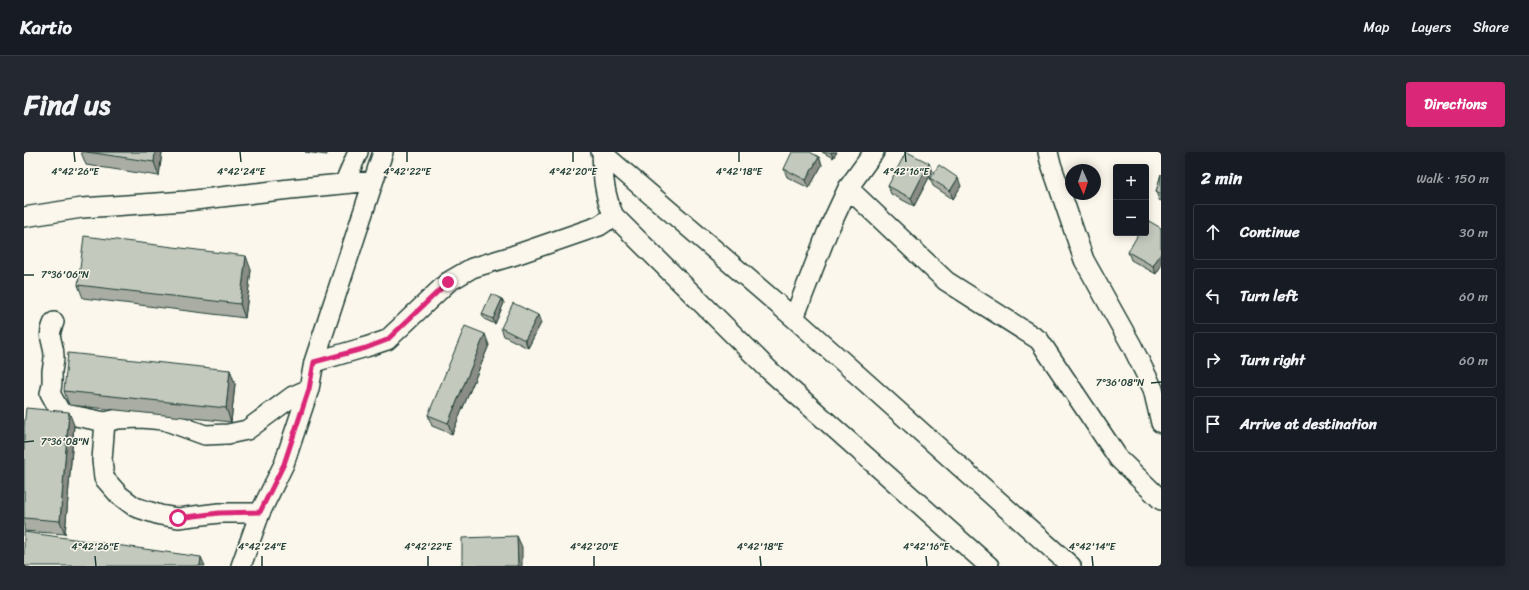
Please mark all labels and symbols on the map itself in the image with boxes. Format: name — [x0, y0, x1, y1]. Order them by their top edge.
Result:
text: 4°42'26"E — [51, 163, 100, 181]
text: 4°42'24"E — [217, 163, 266, 181]
text: 4°42'22"E — [383, 163, 432, 181]
text: 4°42'20"E — [549, 163, 598, 181]
text: 4°42'18"E — [716, 163, 764, 181]
text: 4°42'16"E — [883, 163, 930, 181]
north arrow — [1065, 164, 1101, 200]
text: 7°36'06"N — [41, 266, 89, 284]
route end — [439, 273, 457, 291]
text: 7°36'08"N — [1096, 374, 1144, 392]
text: 7°36'08"N — [41, 433, 89, 451]
route start — [169, 509, 187, 527]
text: 4°42'26"E — [71, 538, 120, 556]
text: 4°42'24"E — [238, 538, 287, 556]
text: 4°42'22"E — [404, 538, 453, 556]
text: 4°42'20"E — [570, 538, 619, 556]
text: 4°42'18"E — [737, 538, 785, 556]
text: 4°42'16"E — [903, 538, 950, 556]
text: 4°42'14"E — [1069, 538, 1117, 556]

